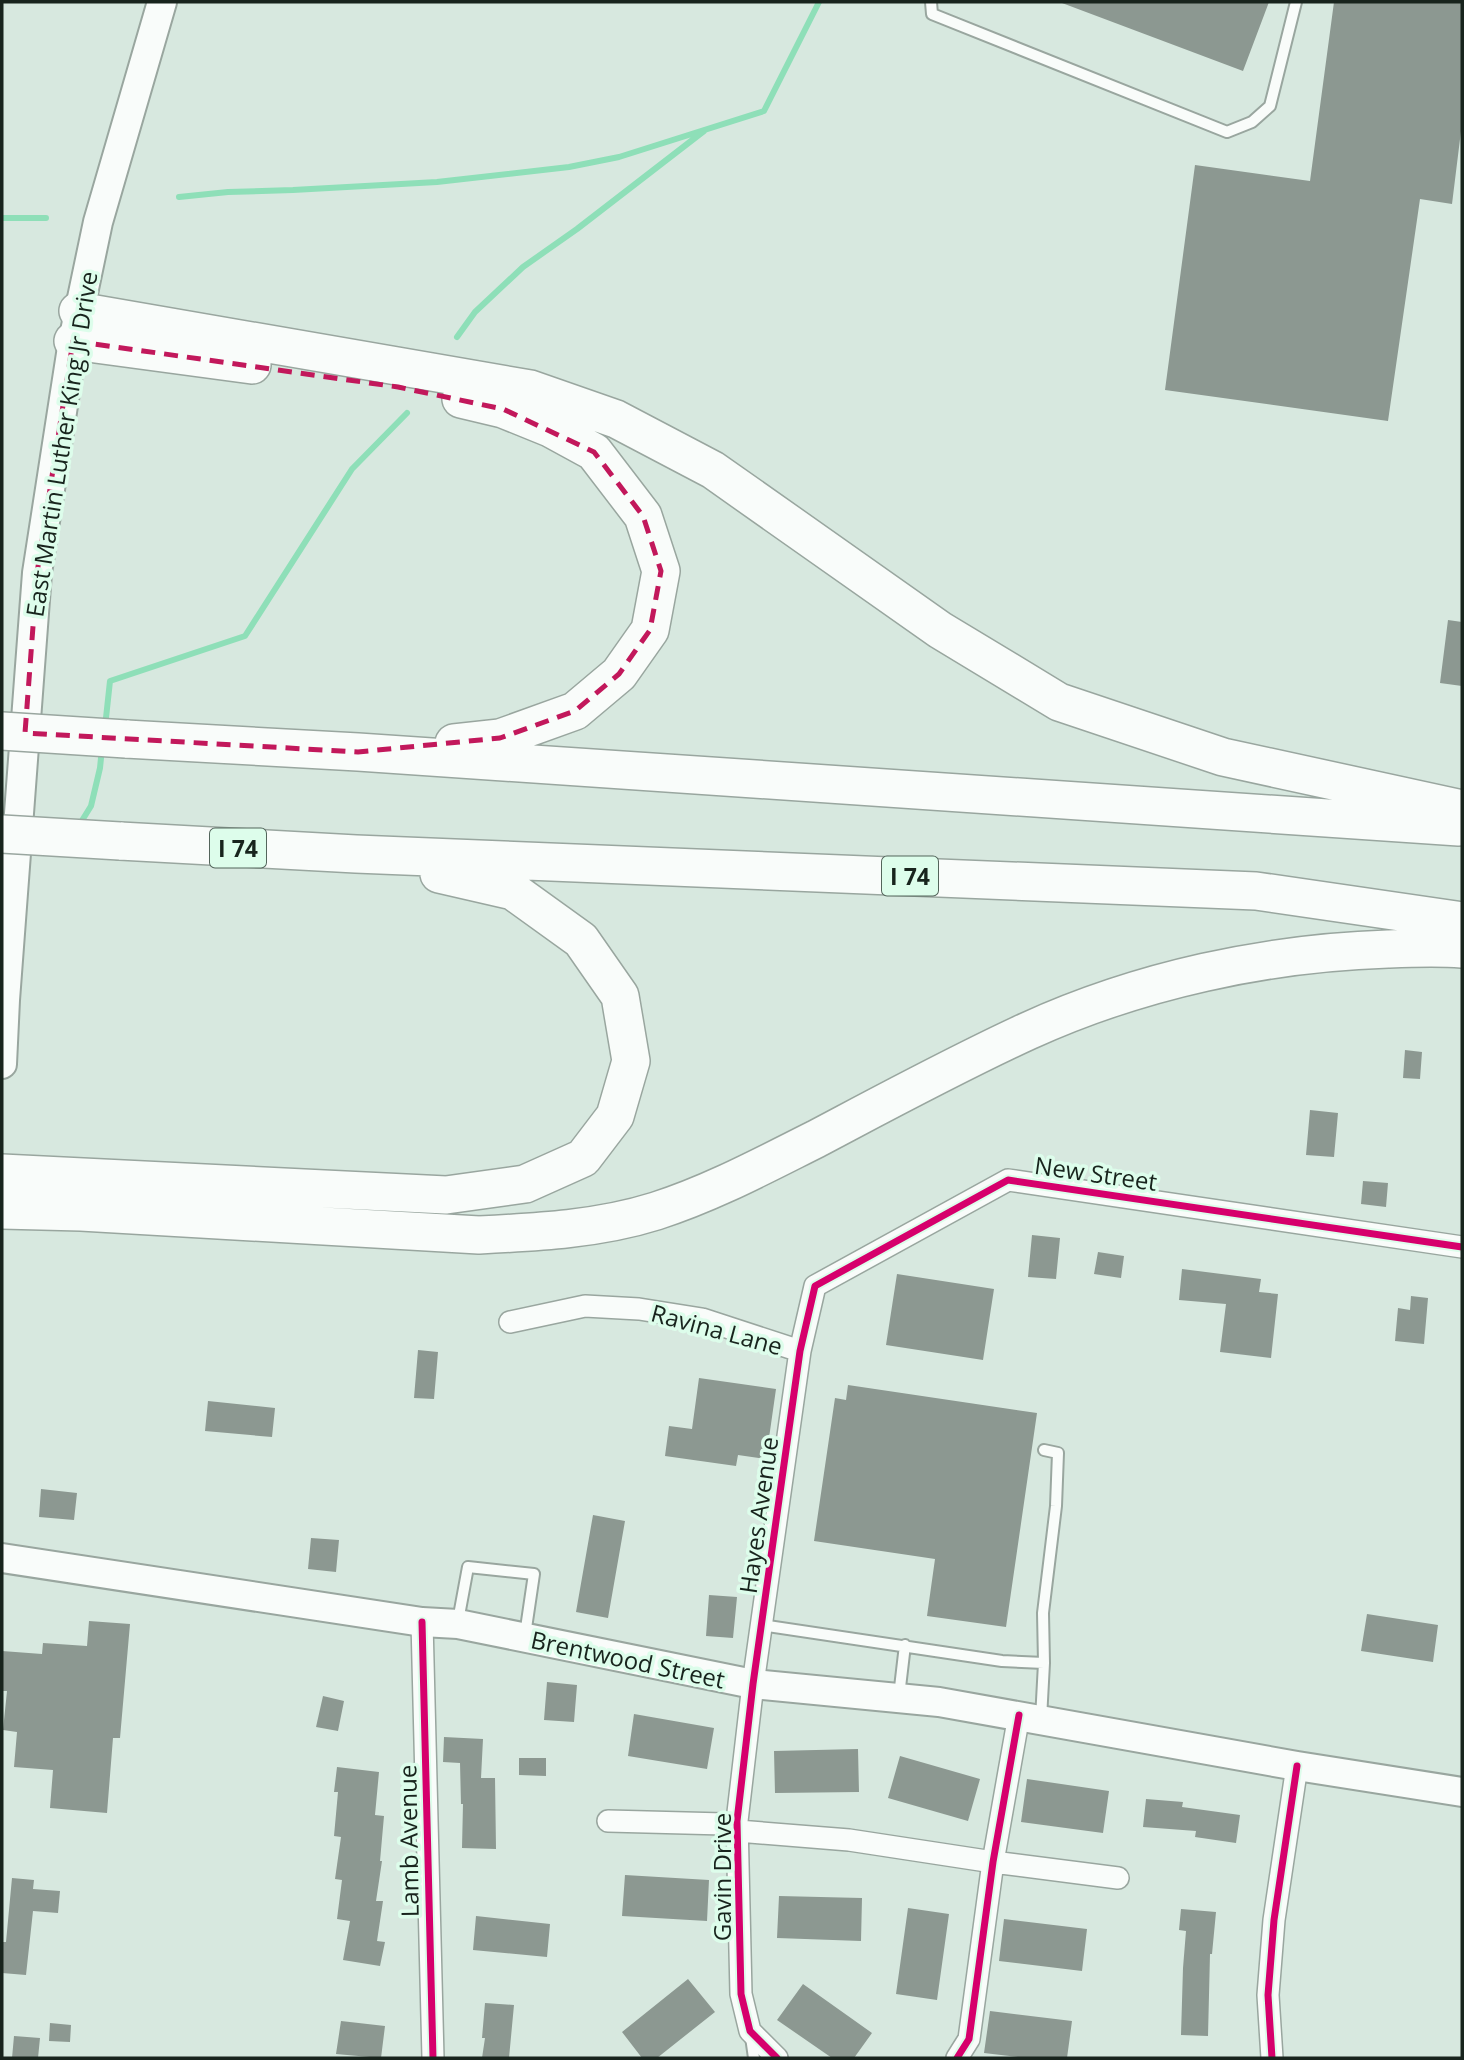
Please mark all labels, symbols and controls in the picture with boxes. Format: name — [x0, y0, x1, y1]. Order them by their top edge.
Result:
street label: East Martin Luther King Jr Drive — [17, 269, 105, 619]
road number: I 74 — [210, 828, 266, 868]
road number: I 74 — [882, 856, 938, 896]
street label: New Street — [1033, 1148, 1159, 1198]
street label: Ravina Lane — [648, 1296, 786, 1362]
street label: Hayes Avenue — [731, 1435, 785, 1595]
street label: Brentwood Street — [528, 1622, 728, 1696]
street label: Lamb Avenue — [390, 1764, 426, 1918]
street label: Gavin Drive — [705, 1813, 738, 1941]

